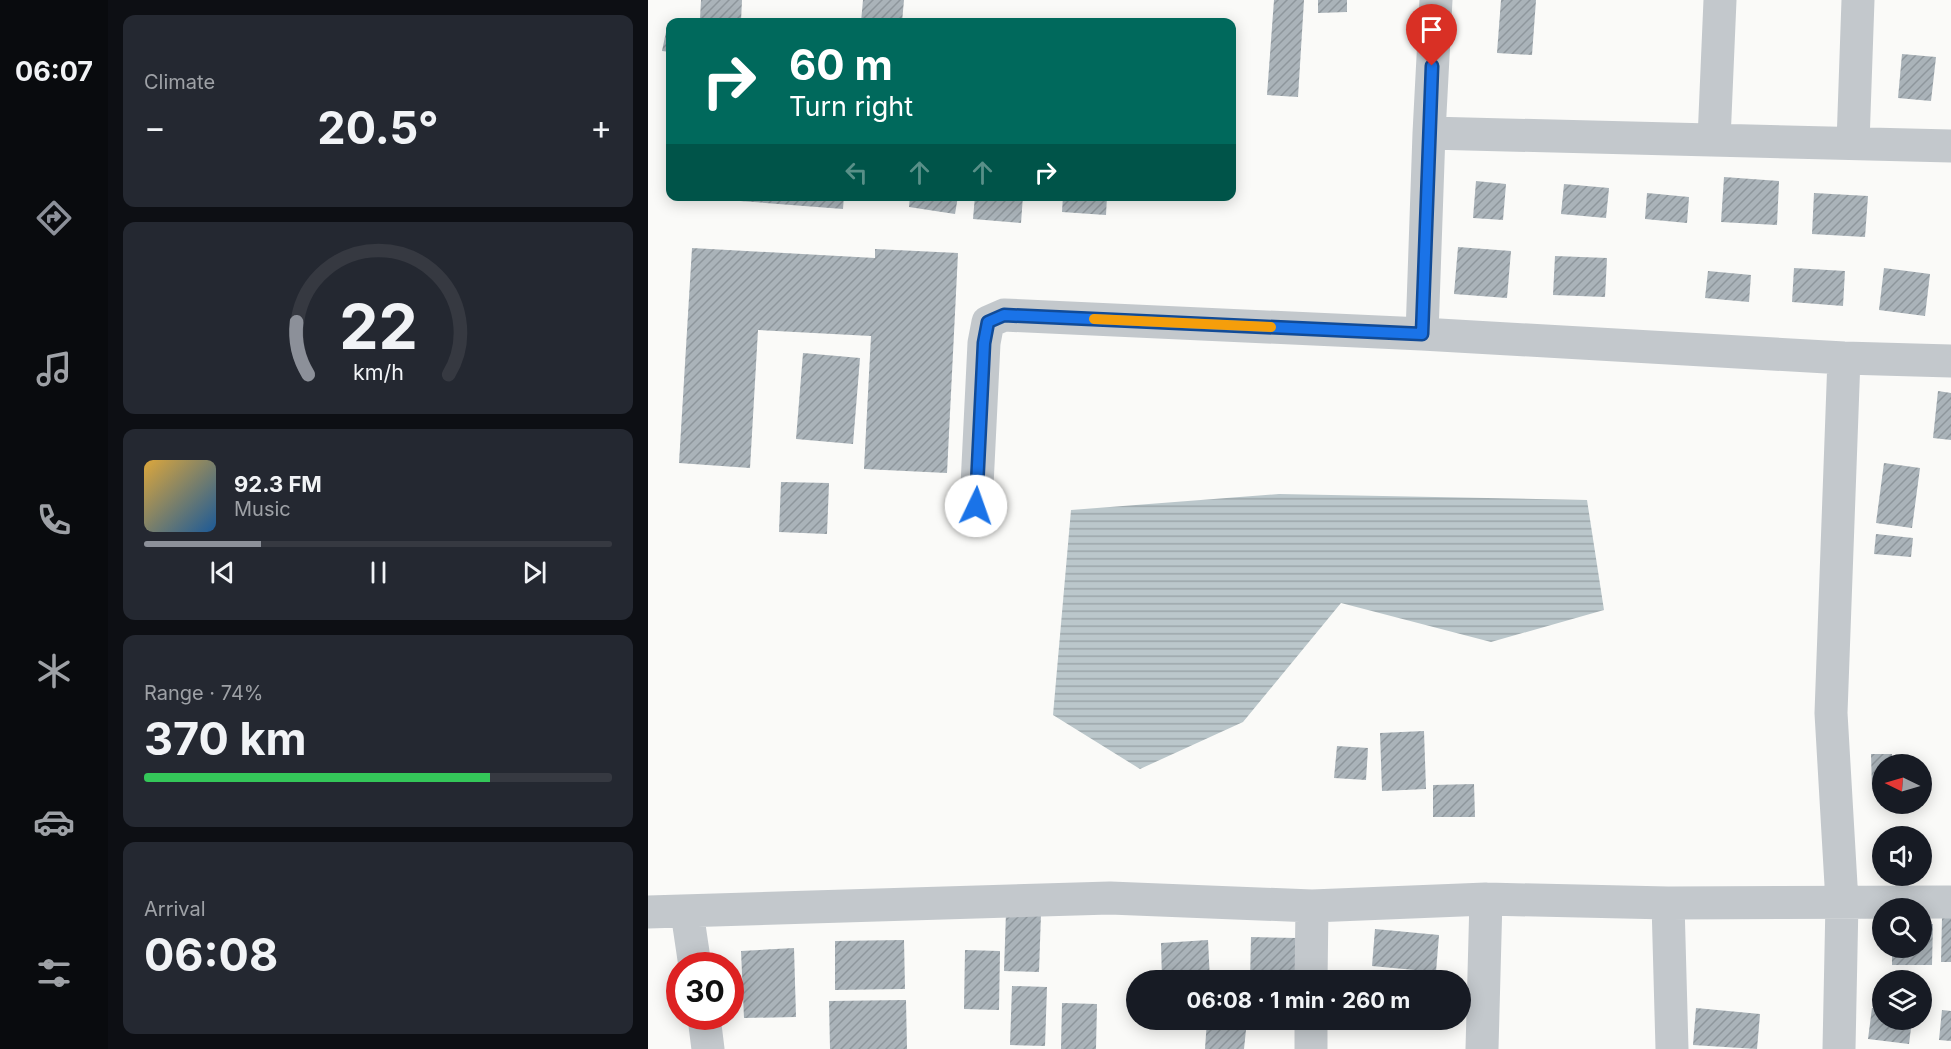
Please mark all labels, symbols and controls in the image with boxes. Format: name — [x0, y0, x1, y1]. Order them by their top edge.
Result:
pin — [1406, 4, 1457, 66]
icon: arrive — [1415, 13, 1448, 46]
text: 60 m — [789, 39, 893, 90]
icon: right — [690, 42, 768, 120]
text: 06:07 — [15, 55, 93, 88]
text: Climate — [144, 70, 215, 94]
text: Turn right — [789, 90, 913, 123]
text: 20.5° — [317, 100, 439, 155]
text: − — [144, 107, 166, 147]
text: + — [590, 107, 612, 147]
icon: left — [840, 156, 873, 189]
icon: ahead — [903, 156, 936, 189]
icon: ahead — [966, 156, 999, 189]
icon: right — [1029, 156, 1062, 189]
icon: directions — [33, 197, 75, 239]
text: 22 — [339, 289, 417, 364]
icon: music — [33, 348, 75, 390]
text: km/h — [353, 359, 403, 385]
text: 92.3 FM — [234, 471, 322, 497]
position arrow — [944, 474, 1008, 538]
text: Music — [234, 497, 291, 521]
icon: phone — [33, 499, 75, 541]
icon: previous — [206, 556, 239, 589]
icon: pause — [362, 556, 395, 589]
icon: next — [518, 556, 551, 589]
icon: climate — [33, 650, 75, 692]
text: Range · 74% — [144, 681, 263, 705]
text: 370 km — [144, 711, 307, 766]
north arrow — [1872, 754, 1932, 814]
map controls — [1872, 754, 1932, 1030]
icon: car — [33, 801, 75, 843]
button: sound — [1872, 826, 1932, 886]
text: Arrival — [144, 897, 206, 921]
button: search — [1872, 898, 1932, 958]
text: 06:08 — [144, 927, 278, 982]
icon: filters — [33, 952, 75, 994]
speed limit sign: 30 — [666, 952, 744, 1030]
button: layers — [1872, 970, 1932, 1030]
text: 06:08 · 1 min · 260 m — [1187, 987, 1410, 1013]

